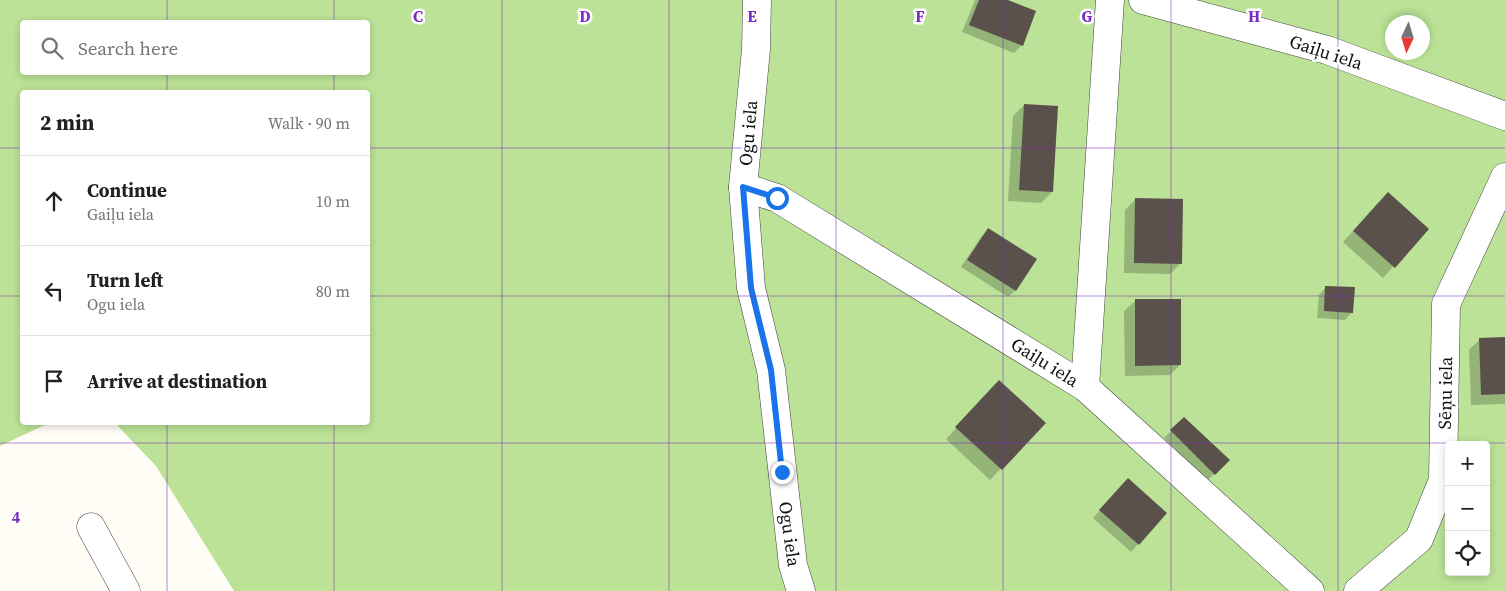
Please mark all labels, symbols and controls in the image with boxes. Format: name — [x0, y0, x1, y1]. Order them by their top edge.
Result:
text: C — [413, 5, 423, 27]
text: D — [579, 5, 591, 27]
text: E — [747, 5, 757, 27]
text: F — [915, 5, 925, 27]
text: G — [1082, 5, 1093, 27]
text: H — [1248, 5, 1260, 27]
north arrow — [1385, 15, 1430, 60]
search box — [20, 20, 370, 75]
street label: Gaiļu iela — [1286, 28, 1367, 76]
icon: search — [38, 34, 66, 62]
text: Search here — [78, 35, 178, 61]
street label: Ogu iela — [733, 98, 763, 167]
text: 2 min — [40, 108, 95, 137]
text: Walk · 90 m — [268, 112, 350, 134]
text: Continue — [87, 177, 167, 203]
icon: ahead — [40, 187, 68, 215]
route start — [766, 187, 789, 210]
text: 10 m — [316, 190, 350, 212]
text: Gaiļu iela — [87, 203, 154, 225]
text: Turn left — [87, 267, 163, 293]
icon: left — [40, 277, 68, 305]
text: 80 m — [316, 280, 350, 302]
text: Ogu iela — [87, 293, 145, 315]
street label: Gaiļu iela — [1006, 331, 1084, 393]
street label: Sēņu iela — [1432, 356, 1458, 430]
icon: arrive — [40, 367, 68, 395]
text: Arrive at destination — [87, 368, 267, 394]
map controls — [1445, 441, 1490, 576]
button: + — [1445, 441, 1490, 486]
route end — [771, 461, 794, 484]
button: − — [1445, 486, 1490, 531]
street label: Ogu iela — [773, 500, 807, 569]
text: 4 — [12, 506, 21, 528]
button: locate — [1445, 531, 1490, 576]

